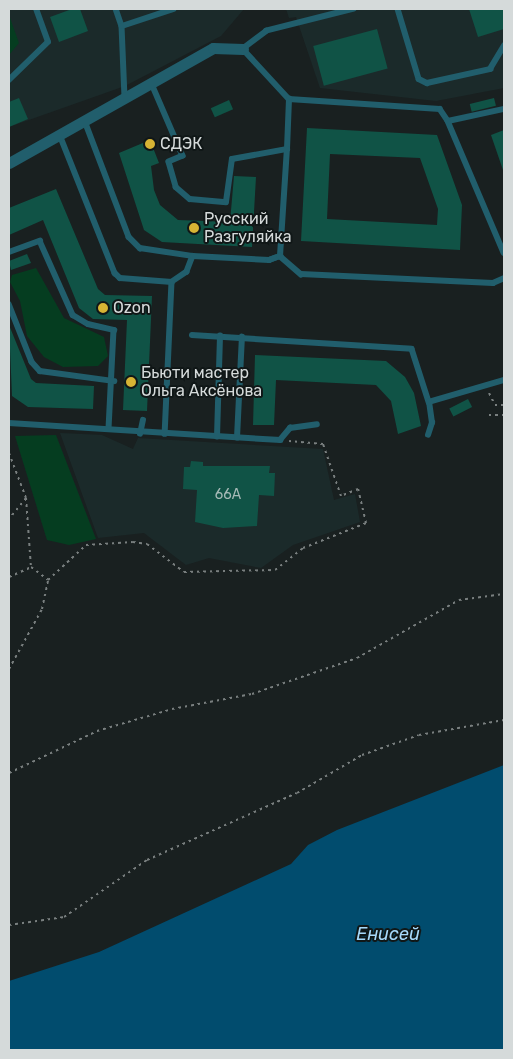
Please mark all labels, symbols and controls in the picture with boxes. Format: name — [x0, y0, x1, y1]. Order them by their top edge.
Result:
place label: СДЭК — [160, 134, 202, 154]
marker: СДЭК — [144, 138, 156, 150]
place label: Русский Разгуляйка — [204, 209, 292, 247]
marker: Русский Разгуляйка — [188, 222, 200, 234]
place label: Ozon — [113, 298, 151, 318]
marker: Ozon — [97, 302, 109, 314]
place label: Бьюти мастер Oльга Аксёнова — [141, 363, 262, 401]
marker: Бьюти мастер Oльга Аксёнова — [125, 376, 137, 388]
house number: 66А — [215, 487, 241, 503]
water label: Енисей — [356, 923, 420, 945]

